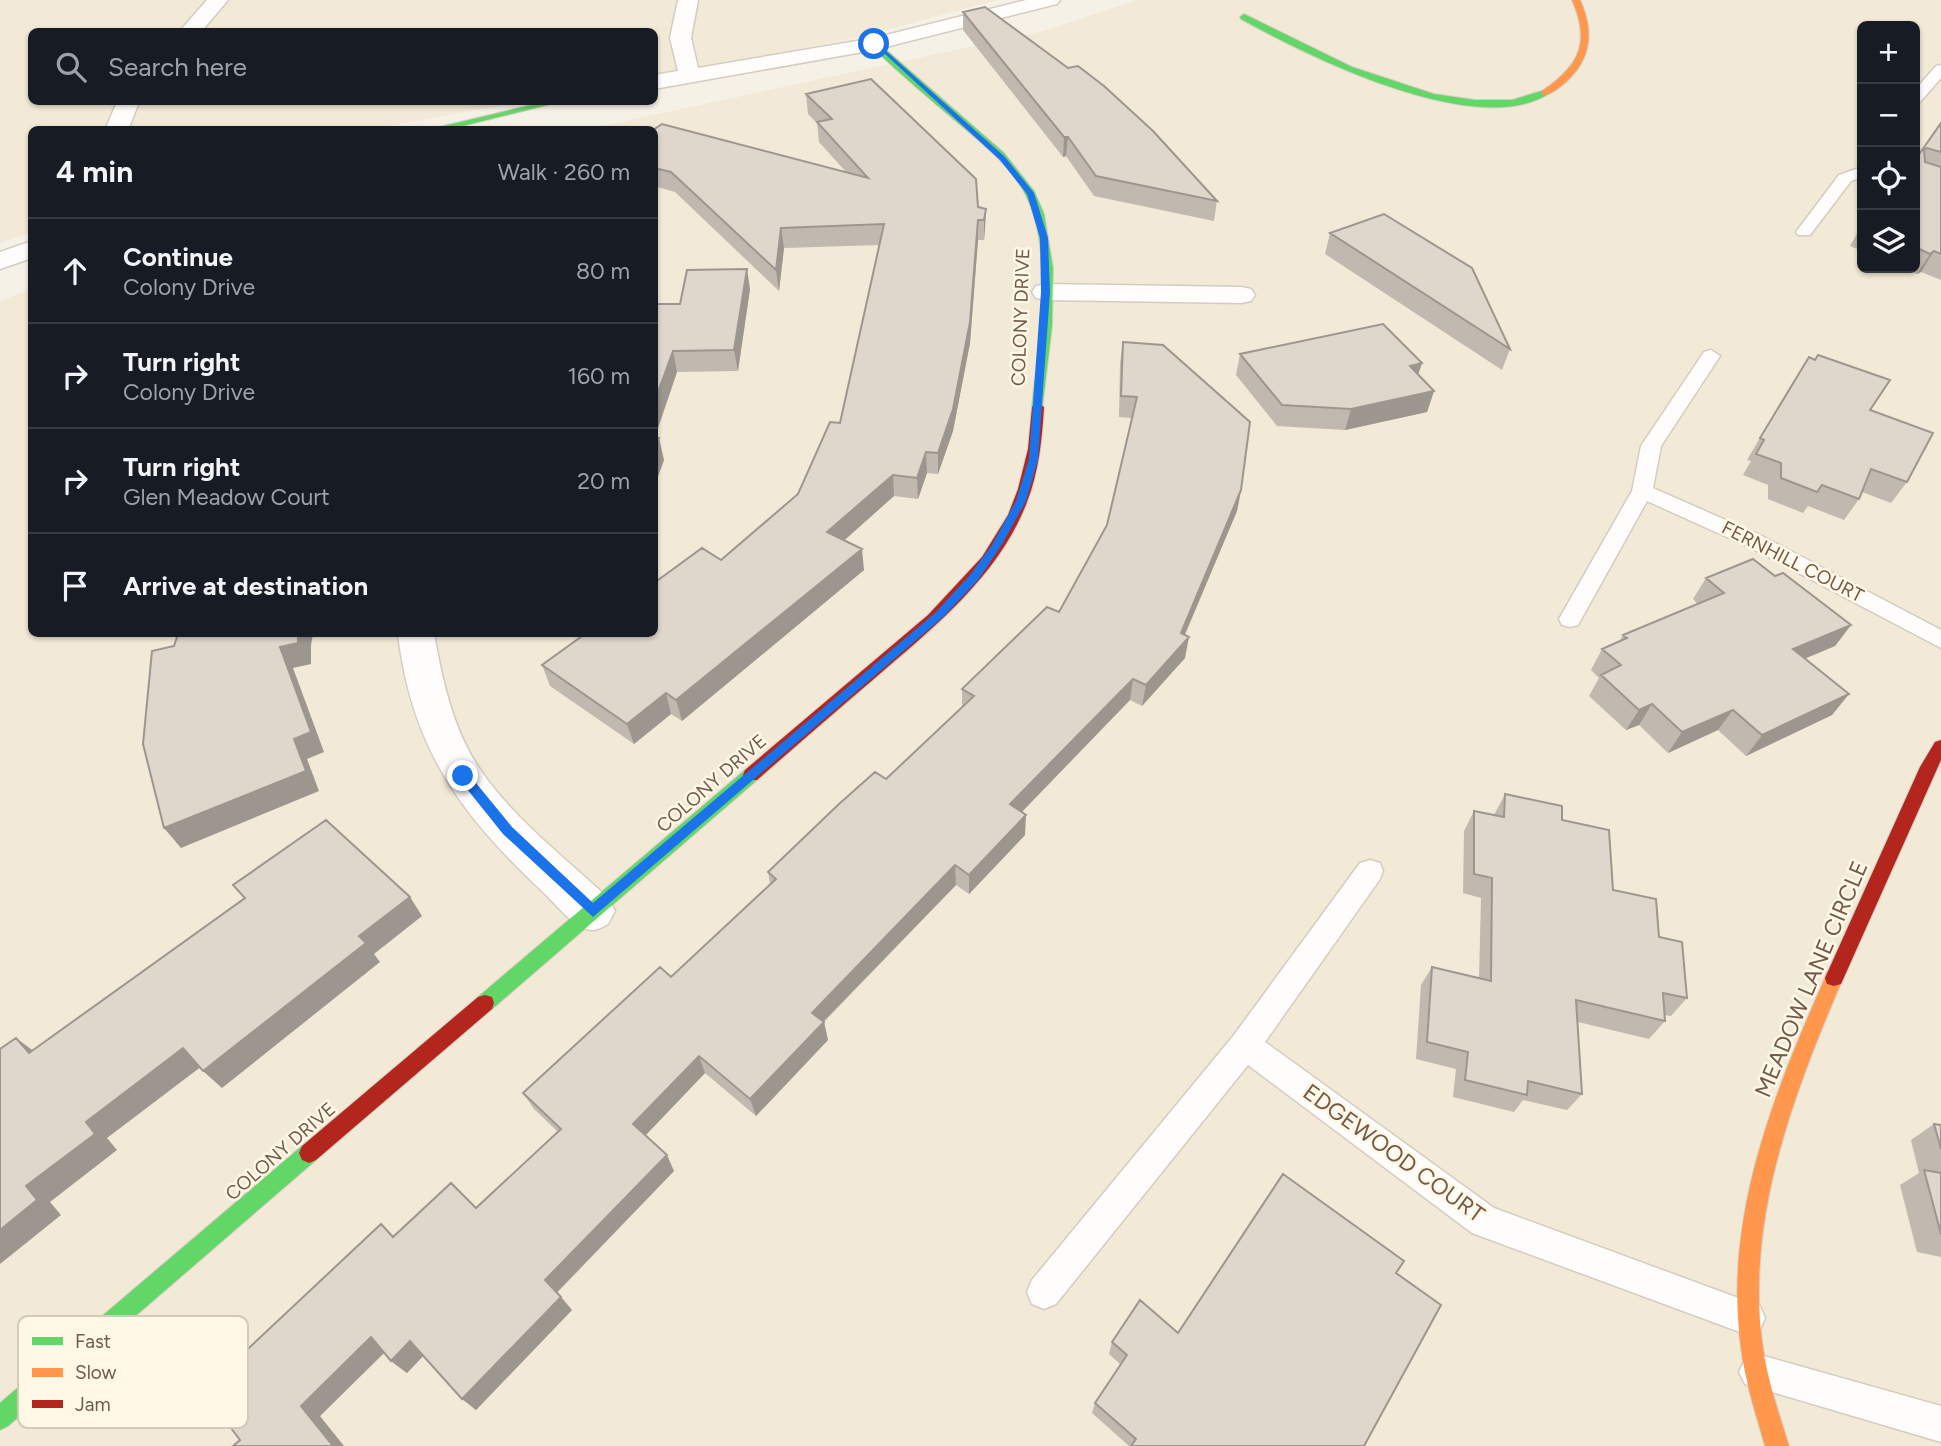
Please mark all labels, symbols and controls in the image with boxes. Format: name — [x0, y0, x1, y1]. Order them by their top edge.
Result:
map controls — [1857, 21, 1920, 273]
button: + — [1857, 21, 1920, 84]
search box — [28, 28, 658, 105]
route start — [858, 28, 889, 59]
icon: search — [52, 48, 90, 86]
text: Search here — [108, 51, 247, 83]
button: − — [1857, 84, 1920, 147]
button: locate — [1857, 147, 1920, 210]
text: 4 min — [56, 153, 133, 190]
text: Walk · 260 m — [498, 158, 630, 186]
button: layers — [1857, 210, 1920, 273]
text: Continue — [123, 241, 233, 273]
street label: COLONY DRIVE — [1007, 248, 1034, 386]
icon: ahead — [56, 252, 94, 290]
text: 80 m — [576, 257, 630, 285]
text: Colony Drive — [123, 273, 255, 301]
text: Turn right — [123, 346, 240, 378]
icon: right — [56, 357, 94, 395]
text: 160 m — [567, 362, 630, 390]
text: Colony Drive — [123, 378, 255, 406]
text: Turn right — [123, 451, 240, 483]
icon: right — [56, 462, 94, 500]
text: 20 m — [577, 467, 630, 495]
text: Glen Meadow Court — [123, 483, 330, 511]
street label: FERNHILL COURT — [1718, 516, 1868, 607]
icon: arrive — [56, 567, 94, 605]
text: Arrive at destination — [123, 570, 368, 602]
street label: COLONY DRIVE — [652, 729, 771, 837]
route end — [447, 760, 478, 791]
street label: MEADOW LANE CIRCLE — [1749, 857, 1873, 1101]
street label: EDGEWOOD COURT — [1298, 1078, 1490, 1228]
street label: COLONY DRIVE — [221, 1097, 340, 1205]
legend — [18, 1316, 248, 1428]
text: Fast — [75, 1330, 111, 1353]
text: Slow — [75, 1361, 117, 1384]
text: Jam — [75, 1393, 111, 1416]

